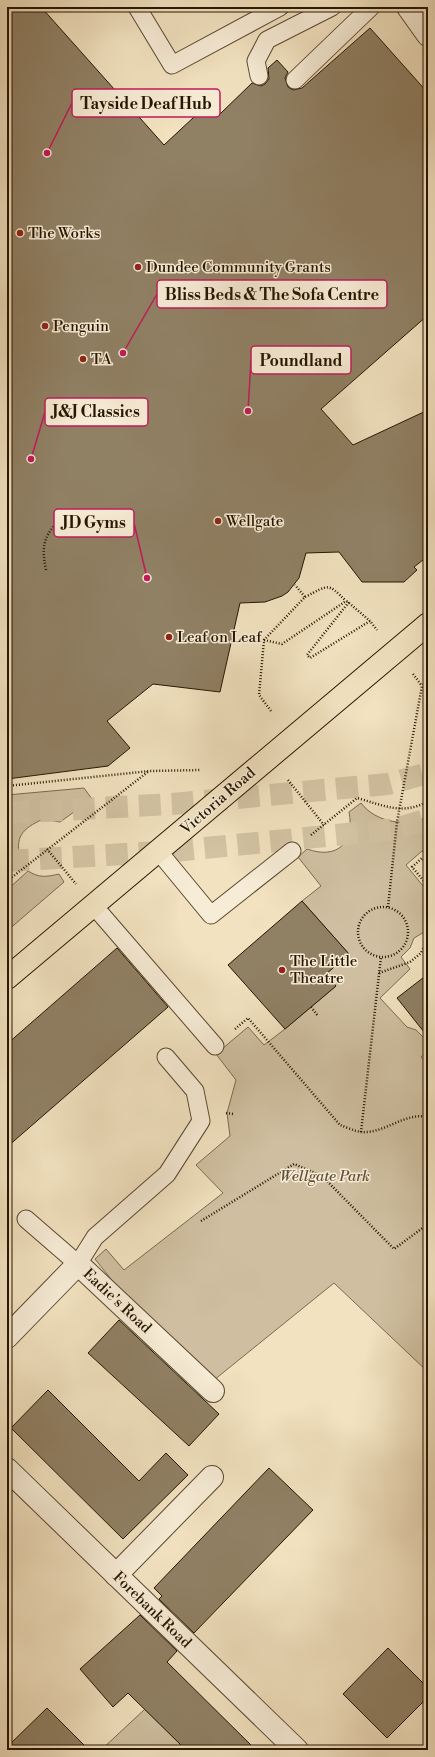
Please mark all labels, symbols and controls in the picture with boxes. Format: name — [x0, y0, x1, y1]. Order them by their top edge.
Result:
callout: Tayside Deaf Hub — [72, 89, 220, 117]
text: Tayside Deaf Hub — [80, 94, 212, 114]
place label: The Works — [28, 224, 100, 243]
marker: The Works — [15, 228, 25, 238]
place label: Dundee Community Grants — [146, 258, 331, 277]
marker: Dundee Community Grants — [133, 262, 143, 272]
callout: Bliss Beds & The Sofa Centre — [157, 280, 387, 308]
text: Bliss Beds & The Sofa Centre — [165, 285, 380, 305]
place label: Penguin — [53, 317, 109, 336]
marker: Penguin — [40, 321, 50, 331]
callout: Poundland — [251, 346, 351, 374]
place label: TA — [91, 350, 112, 369]
text: Poundland — [259, 351, 343, 371]
marker: TA — [78, 354, 88, 364]
callout: J&J Classics — [45, 398, 148, 426]
text: J&J Classics — [50, 402, 140, 422]
callout: JD Gyms — [54, 509, 134, 537]
place label: Wellgate — [225, 512, 283, 531]
text: JD Gyms — [60, 513, 126, 533]
marker: Wellgate — [213, 516, 223, 526]
place label: Leaf on Leaf — [177, 628, 262, 647]
marker: Leaf on Leaf — [164, 632, 174, 642]
street label: Victoria Road — [176, 763, 260, 839]
place label: The Little Theatre — [290, 952, 357, 988]
marker: The Little Theatre — [277, 965, 287, 975]
park label: Wellgate Park — [280, 1167, 370, 1186]
street label: Eadie's Road — [79, 1264, 156, 1338]
street label: Forebank Road — [109, 1568, 196, 1653]

